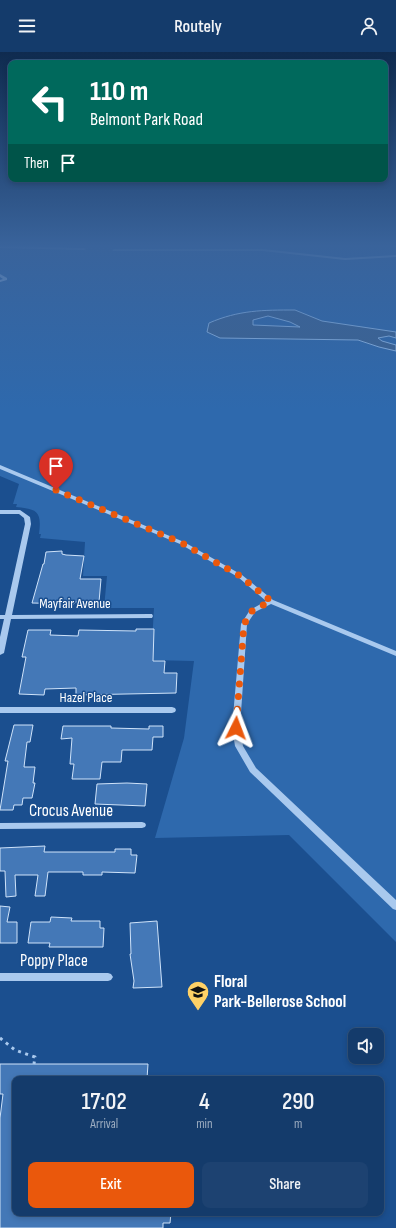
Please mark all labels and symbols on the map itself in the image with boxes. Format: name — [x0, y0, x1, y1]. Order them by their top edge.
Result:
pin — [39, 449, 73, 490]
street label: Mayfair Avenue — [39, 595, 111, 612]
street label: Hazel Place — [60, 689, 112, 706]
position arrow — [215, 707, 257, 749]
street label: Crocus Avenue — [29, 801, 113, 821]
street label: Poppy Place — [20, 951, 88, 971]
place label: Floral Park-Bellerose School — [214, 972, 346, 1012]
school or university icon: Floral Park-Bellerose School — [185, 979, 211, 1012]

